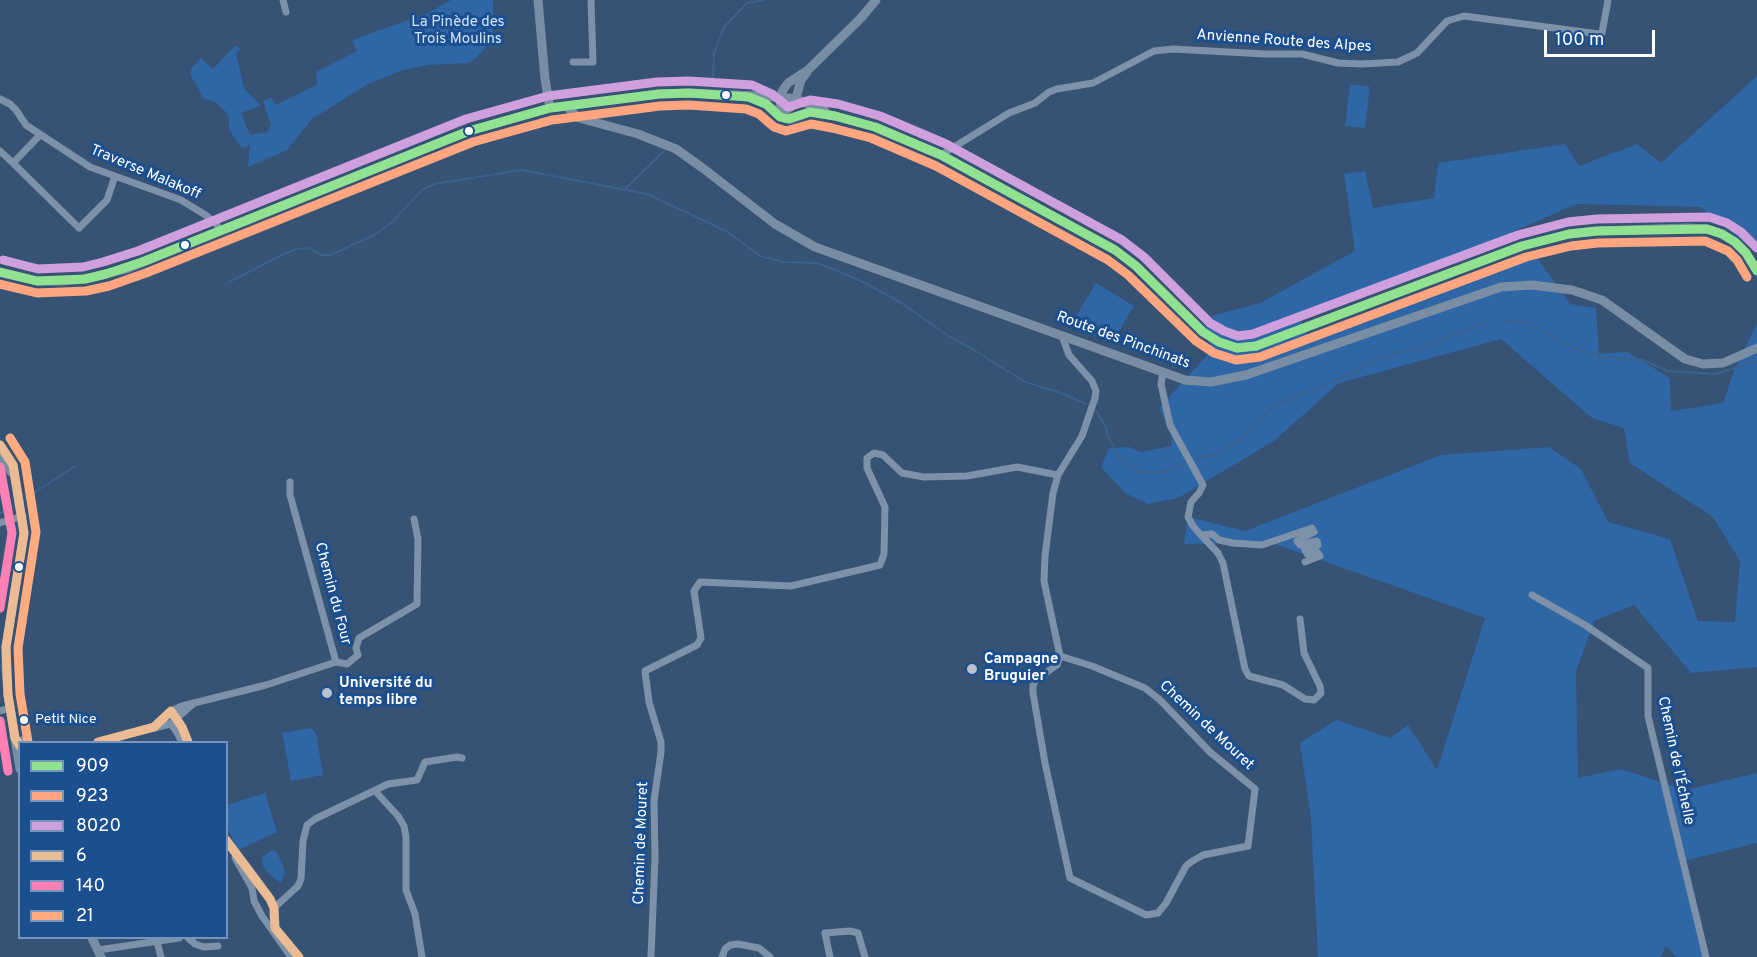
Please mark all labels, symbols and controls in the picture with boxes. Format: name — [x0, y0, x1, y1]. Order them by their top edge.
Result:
park label: La Pinède des Trois Moulins — [411, 14, 505, 49]
scale bar — [1547, 18, 1658, 56]
street label: Anvienne Route des Alpes — [1196, 27, 1372, 57]
text: 100 m — [1555, 29, 1604, 52]
unlabelled marker — [720, 89, 732, 101]
unlabelled marker — [463, 125, 475, 137]
street label: Traverse Malakoff — [87, 142, 203, 204]
unlabelled marker — [179, 239, 191, 251]
street label: Route des Pinchinats — [1054, 308, 1192, 374]
street label: Chemin du Four — [310, 541, 354, 647]
unlabelled marker — [13, 561, 25, 573]
place label: Campagne Bruguier — [984, 651, 1058, 686]
marker: Campagne Bruguier — [965, 662, 979, 676]
place label: Université du temps libre — [339, 675, 433, 710]
street label: Chemin de Mouret — [1155, 677, 1257, 775]
marker: Université du temps libre — [320, 686, 334, 700]
street label: Chemin de l’Échelle — [1653, 695, 1697, 827]
place label: Petit Nice — [35, 712, 97, 728]
marker: Petit Nice — [18, 714, 30, 726]
legend — [18, 741, 228, 939]
text: 909 — [76, 755, 109, 778]
street label: Chemin de Mouret — [631, 781, 653, 905]
text: 923 — [76, 785, 109, 808]
text: 8020 — [76, 815, 121, 838]
text: 6 — [76, 845, 87, 868]
text: 140 — [76, 875, 105, 898]
text: 21 — [76, 905, 94, 928]

